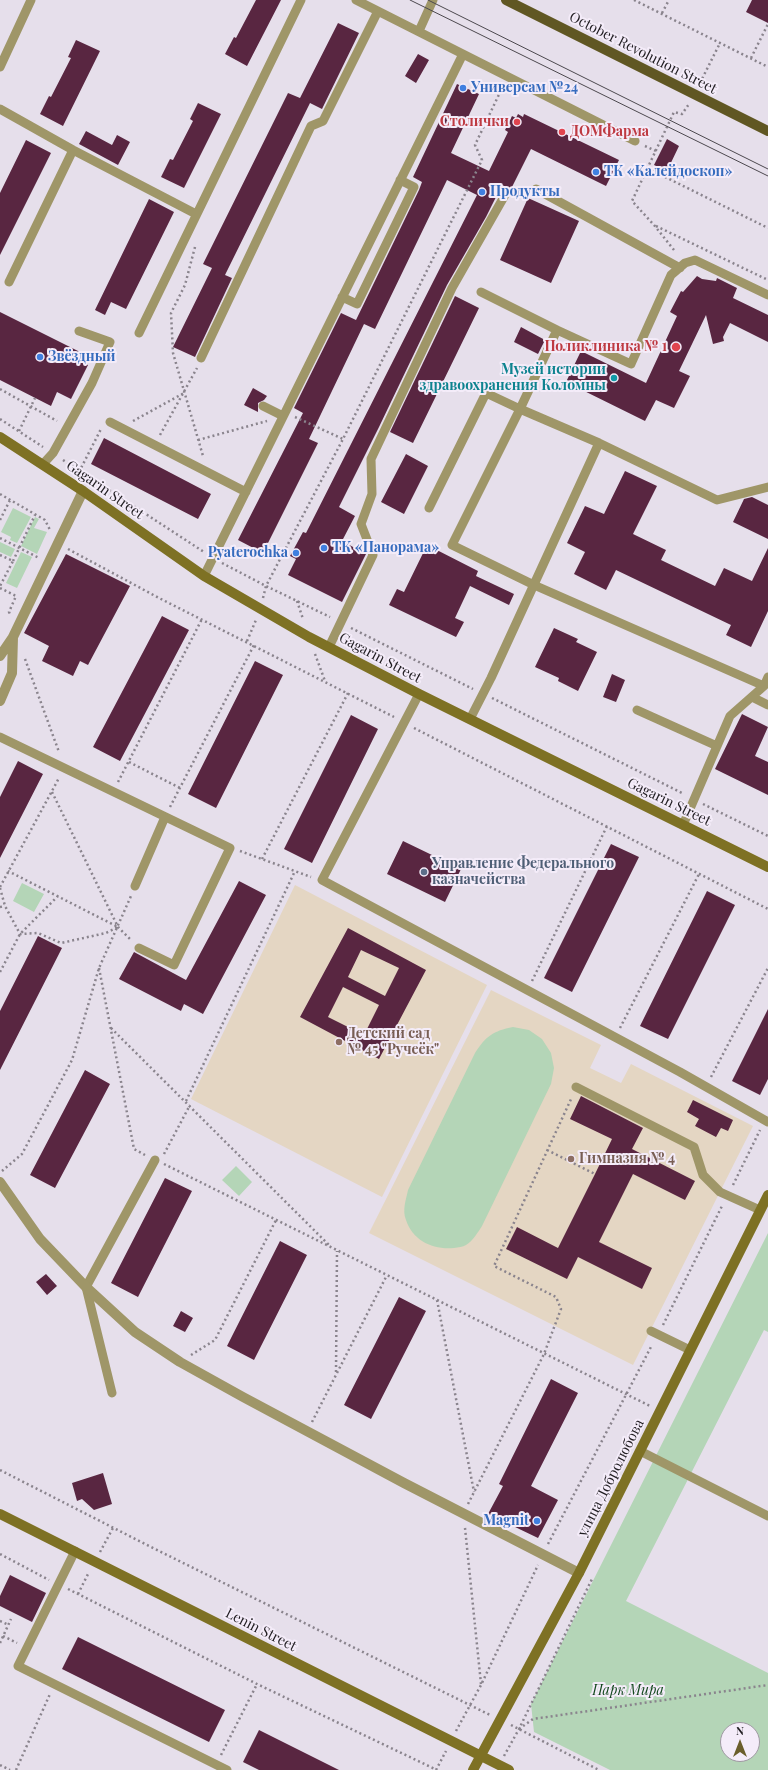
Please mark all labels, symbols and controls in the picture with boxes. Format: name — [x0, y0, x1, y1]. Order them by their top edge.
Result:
street label: October Revolution Street — [567, 8, 719, 98]
place label: Универсам №24 — [471, 80, 578, 96]
marker: Универсам №24 — [458, 83, 468, 93]
place label: Столички — [440, 114, 509, 130]
marker: Столички — [512, 117, 522, 127]
place label: ДОМФарма — [570, 124, 649, 140]
marker: ДОМФарма — [557, 127, 567, 137]
place label: ТК «Калейдоскоп» — [604, 164, 732, 180]
marker: ТК «Калейдоскоп» — [591, 167, 601, 177]
place label: Продукты — [490, 184, 560, 200]
marker: Продукты — [477, 187, 487, 197]
place label: Поликлиника № 1 — [544, 339, 667, 355]
marker: Поликлиника № 1 — [670, 341, 682, 353]
place label: Звёздный — [48, 349, 115, 365]
marker: Звёздный — [35, 352, 45, 362]
place label: Музей истории здравоохранения Коломны — [419, 362, 606, 394]
marker: Музей истории здравоохранения Коломны — [609, 373, 619, 383]
street label: Gagarin Street — [63, 457, 147, 523]
place label: ТК «Панорама» — [332, 540, 439, 556]
marker: ТК «Панорама» — [319, 543, 329, 553]
place label: Pyaterochka — [208, 545, 288, 561]
marker: Pyaterochka — [291, 548, 301, 558]
street label: Gagarin Street — [336, 629, 424, 687]
street label: Gagarin Street — [625, 775, 713, 829]
place label: Управление Федерального казначейства — [432, 856, 614, 888]
marker: Управление Федерального казначейства — [419, 867, 429, 877]
place label: Детский сад № 45 "Ручеёк" — [347, 1026, 439, 1058]
marker: Детский сад № 45 "Ручеёк" — [334, 1037, 344, 1047]
place label: Гимназия № 4 — [579, 1151, 675, 1167]
marker: Гимназия № 4 — [566, 1154, 576, 1164]
street label: улица Добролюбова — [574, 1417, 648, 1539]
place label: Magnit — [483, 1513, 529, 1529]
marker: Magnit — [532, 1516, 542, 1526]
street label: Lenin Street — [223, 1605, 299, 1655]
park label: Парк Мира — [592, 1683, 664, 1699]
north arrow — [720, 1722, 760, 1762]
text: N — [736, 1723, 744, 1738]

